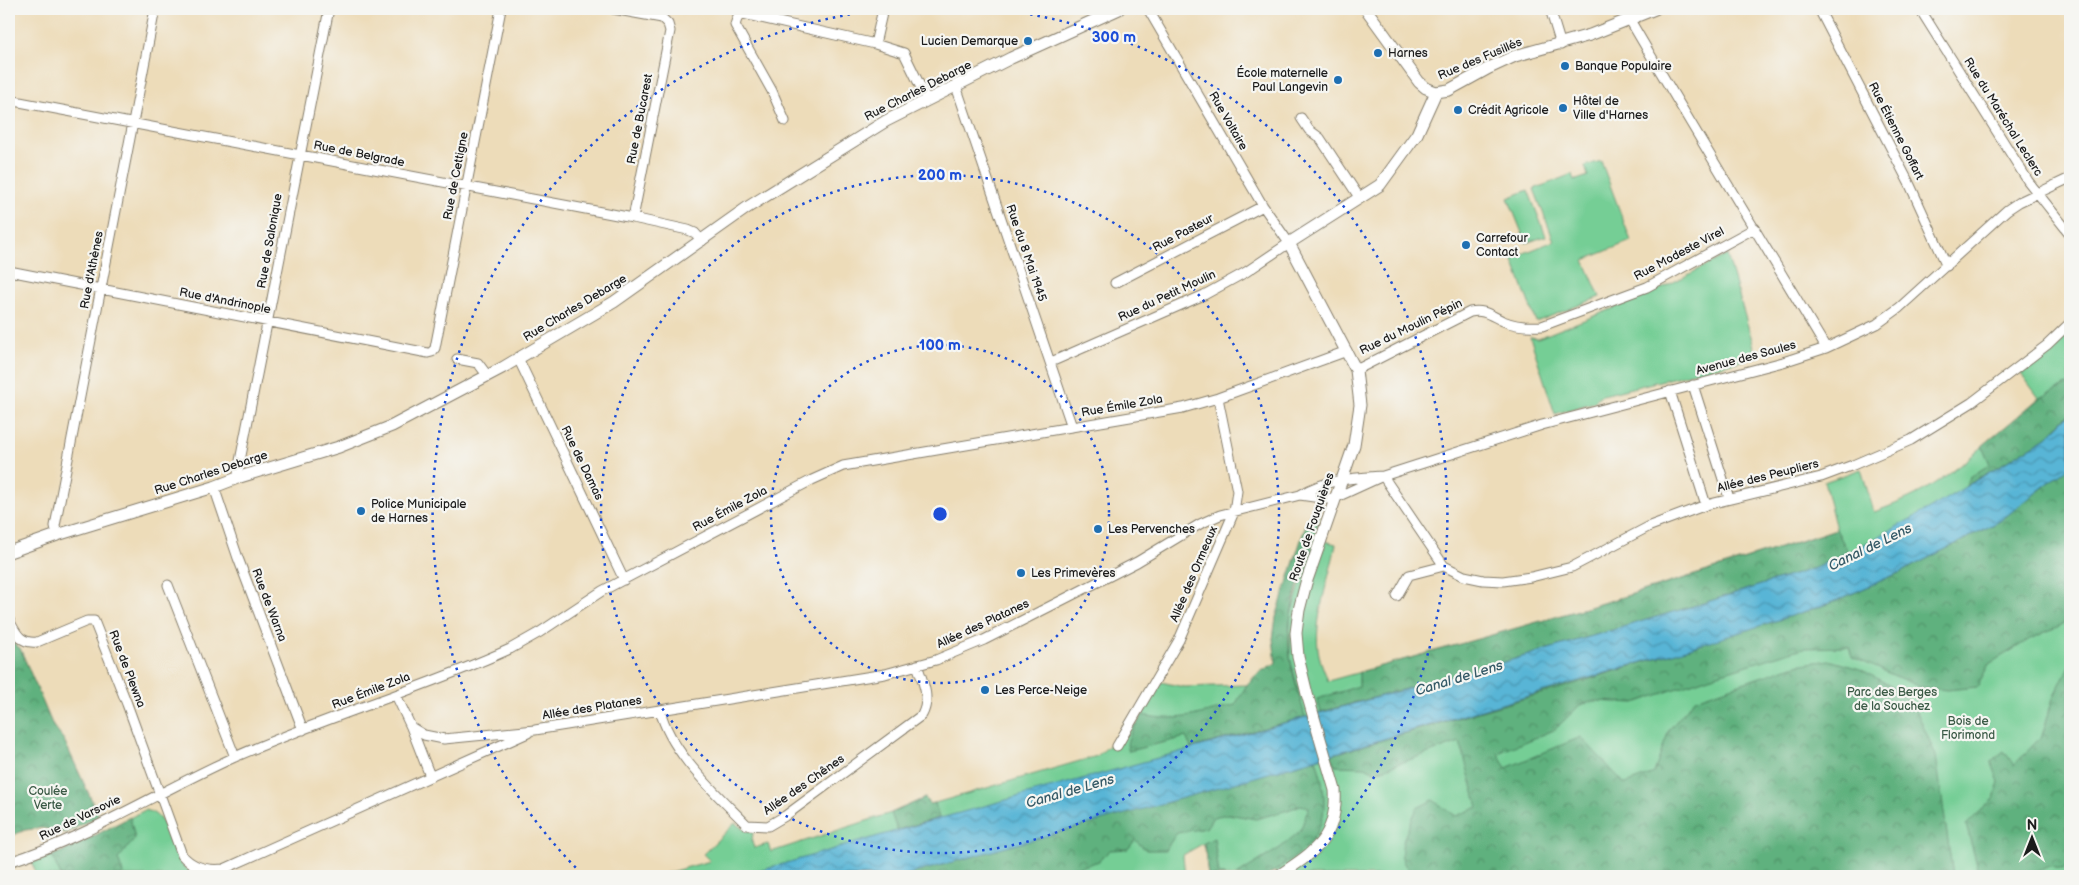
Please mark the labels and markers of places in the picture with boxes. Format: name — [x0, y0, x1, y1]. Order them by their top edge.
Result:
place label: Lucien Demarque — [921, 34, 1018, 49]
marker: Lucien Demarque — [1022, 35, 1034, 47]
place label: Harnes — [1388, 46, 1428, 61]
marker: Harnes — [1372, 47, 1384, 59]
place label: Banque Populaire — [1575, 59, 1672, 74]
marker: Banque Populaire — [1559, 60, 1571, 72]
place label: École maternelle Paul Langevin — [1236, 65, 1328, 95]
marker: École maternelle Paul Langevin — [1332, 74, 1344, 86]
place label: Hôtel de Ville d'Harnes — [1573, 94, 1648, 123]
marker: Hôtel de Ville d'Harnes — [1557, 102, 1569, 114]
place label: Crédit Agricole — [1468, 103, 1549, 118]
marker: Crédit Agricole — [1452, 104, 1464, 116]
place label: Carrefour Contact — [1476, 231, 1528, 260]
marker: Carrefour Contact — [1460, 239, 1472, 251]
place label: Police Municipale de Harnes — [371, 497, 466, 526]
marker: Police Municipale de Harnes — [355, 505, 367, 517]
centre of rings — [931, 505, 949, 523]
place label: Les Pervenches — [1108, 522, 1195, 537]
marker: Les Pervenches — [1092, 523, 1104, 535]
place label: Les Primevères — [1031, 566, 1116, 581]
marker: Les Primevères — [1015, 567, 1027, 579]
place label: Les Perce-Neige — [995, 683, 1087, 698]
marker: Les Perce-Neige — [979, 684, 991, 696]

